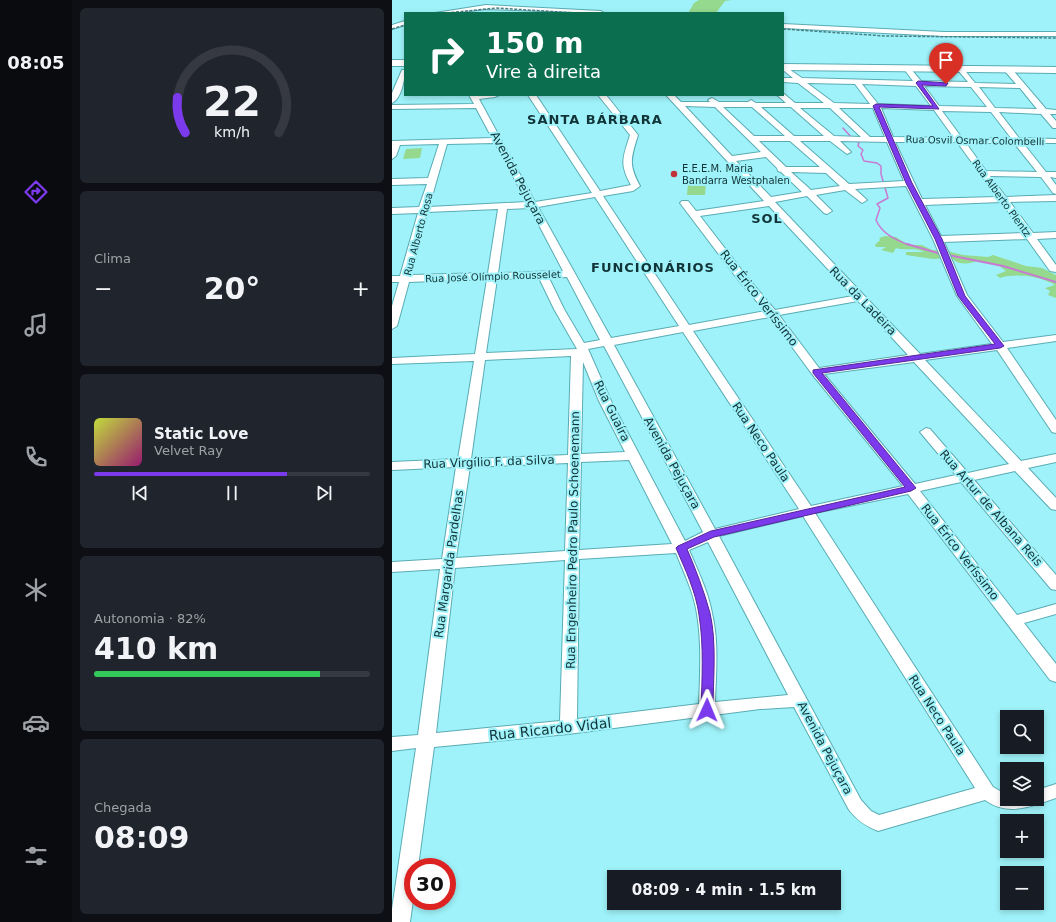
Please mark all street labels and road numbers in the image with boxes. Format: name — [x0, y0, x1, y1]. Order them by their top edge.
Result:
street label: Avenida Pejuçara — [488, 129, 548, 227]
street label: Rua Osvil Osmar Colombelli — [906, 134, 1044, 147]
street label: Rua Alberto Plentz — [970, 158, 1033, 239]
street label: Rua Alberto Rosa — [402, 191, 435, 277]
street label: Rua Érico Veríssimo — [717, 247, 802, 349]
street label: Rua da Ladeira — [827, 264, 899, 338]
street label: Rua José Olímpio Rousselet — [425, 269, 561, 284]
street label: Rua Guaíra — [591, 378, 633, 444]
street label: Rua Neco Paula — [729, 400, 793, 484]
street label: Rua Engenheiro Pedro Paulo Schoenemann — [564, 411, 582, 669]
street label: Avenida Pejuçara — [641, 415, 703, 511]
street label: Rua Artur de Albana Reis — [937, 447, 1045, 569]
street label: Rua Virgílio F. da Silva — [423, 453, 555, 471]
street label: Rua Margarida Pardelhas — [432, 489, 466, 639]
street label: Rua Érico Veríssimo — [918, 501, 1003, 603]
street label: Rua Neco Paula — [906, 672, 968, 758]
street label: Avenida Pejuçara — [795, 699, 855, 797]
street label: Rua Ricardo Vidal — [488, 715, 612, 743]

